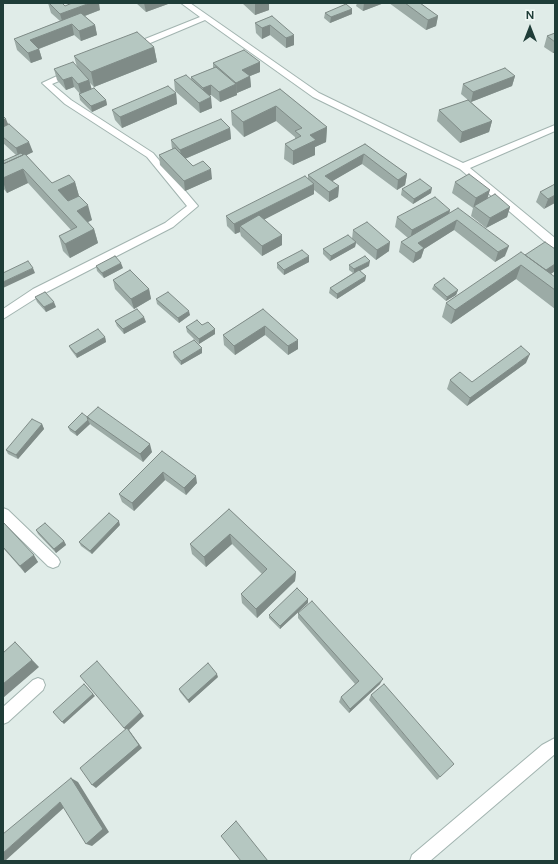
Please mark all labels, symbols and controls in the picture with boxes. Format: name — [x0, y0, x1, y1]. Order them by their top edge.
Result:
north arrow — [510, 8, 550, 48]
text: N — [526, 9, 534, 22]

